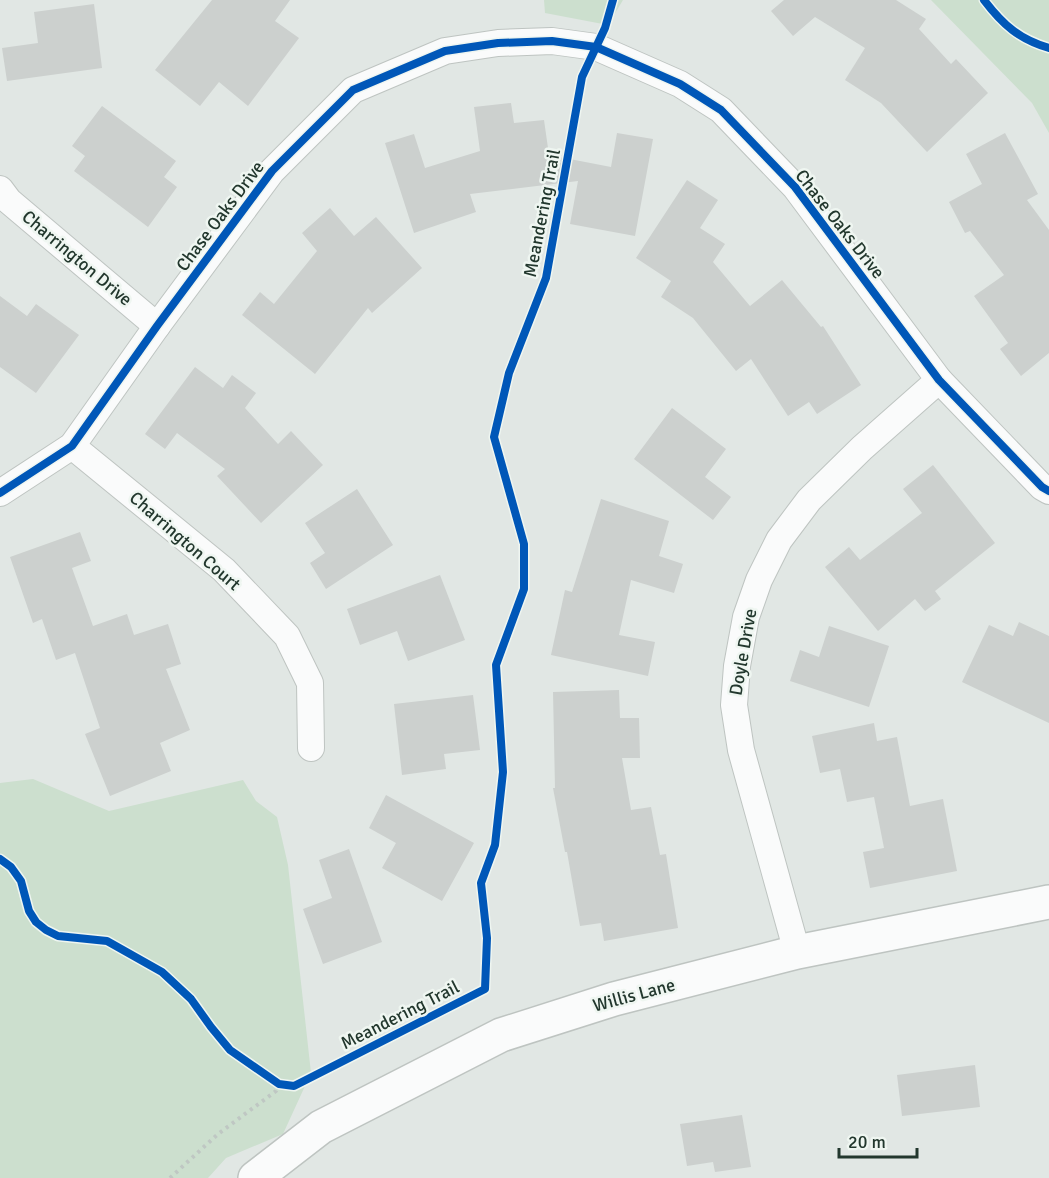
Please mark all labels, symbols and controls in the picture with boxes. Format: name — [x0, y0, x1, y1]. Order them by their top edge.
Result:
street label: Meandering Trail — [519, 147, 565, 279]
street label: Chase Oaks Drive — [171, 156, 269, 276]
street label: Chase Oaks Drive — [791, 165, 889, 283]
street label: Charrington Drive — [17, 206, 137, 310]
street label: Charrington Court — [125, 487, 245, 595]
street label: Doyle Drive — [725, 607, 761, 697]
street label: Willis Lane — [590, 973, 678, 1017]
street label: Meandering Trail — [337, 976, 463, 1054]
scale bar — [839, 1121, 917, 1159]
text: 20 m — [848, 1131, 886, 1153]

